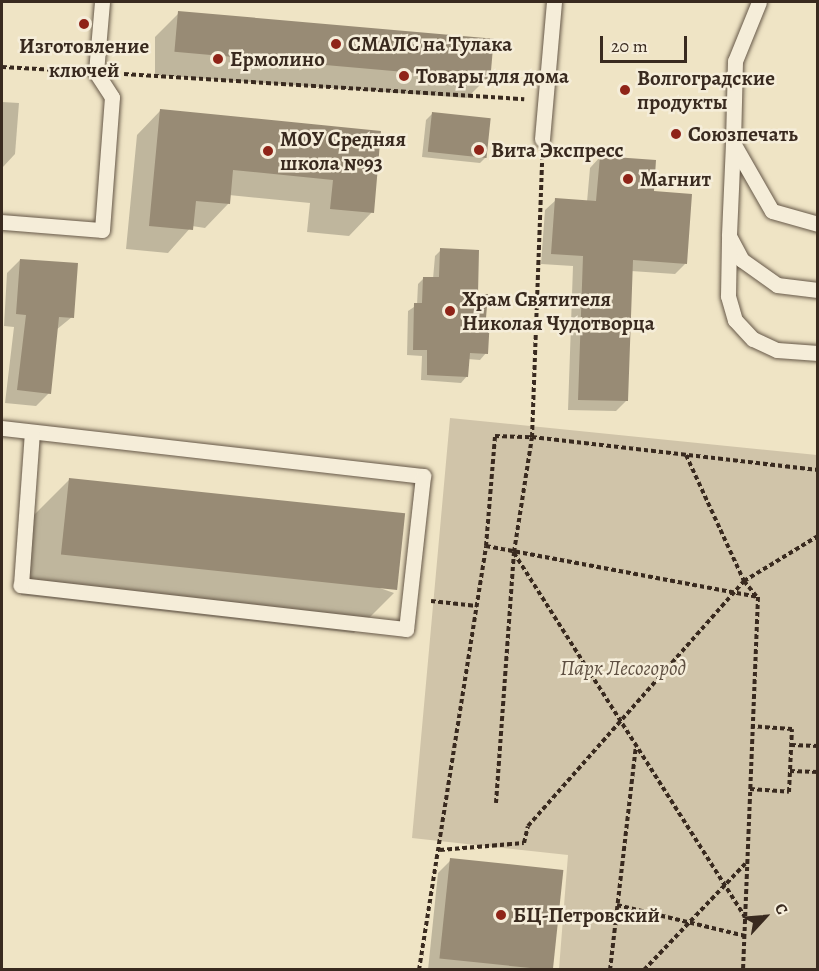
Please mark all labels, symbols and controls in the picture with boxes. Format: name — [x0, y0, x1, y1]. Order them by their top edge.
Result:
marker: Изготовление ключей — [77, 17, 91, 31]
scale bar — [603, 24, 690, 62]
place label: СМАЛС на Тулака — [348, 31, 512, 57]
place label: Изготовление ключей — [19, 33, 149, 83]
text: 20 m — [611, 34, 648, 58]
marker: СМАЛС на Тулака — [329, 37, 343, 51]
place label: Ермолино — [230, 46, 325, 72]
marker: Ермолино — [211, 52, 225, 66]
place label: Товары для дома — [416, 63, 569, 89]
place label: Волгоградские продукты — [637, 65, 775, 115]
marker: Товары для дома — [397, 69, 411, 83]
marker: Волгоградские продукты — [618, 83, 632, 97]
place label: Союзпечать — [688, 121, 798, 147]
place label: МОУ Средняя школа №93 — [280, 126, 406, 176]
marker: Союзпечать — [669, 127, 683, 141]
place label: Вита Экспресс — [491, 137, 624, 163]
marker: Вита Экспресс — [472, 143, 486, 157]
marker: МОУ Средняя школа №93 — [261, 144, 275, 158]
place label: Магнит — [640, 166, 711, 192]
marker: Магнит — [621, 172, 635, 186]
place label: Храм Святителя Николая Чудотворца — [462, 286, 655, 336]
marker: Храм Святителя Николая Чудотворца — [443, 304, 457, 318]
park label: Парк Лесогород — [560, 655, 686, 681]
north arrow — [735, 887, 795, 947]
text: С — [769, 900, 793, 918]
place label: БЦ-Петровский — [513, 902, 660, 928]
marker: БЦ-Петровский — [494, 908, 508, 922]

